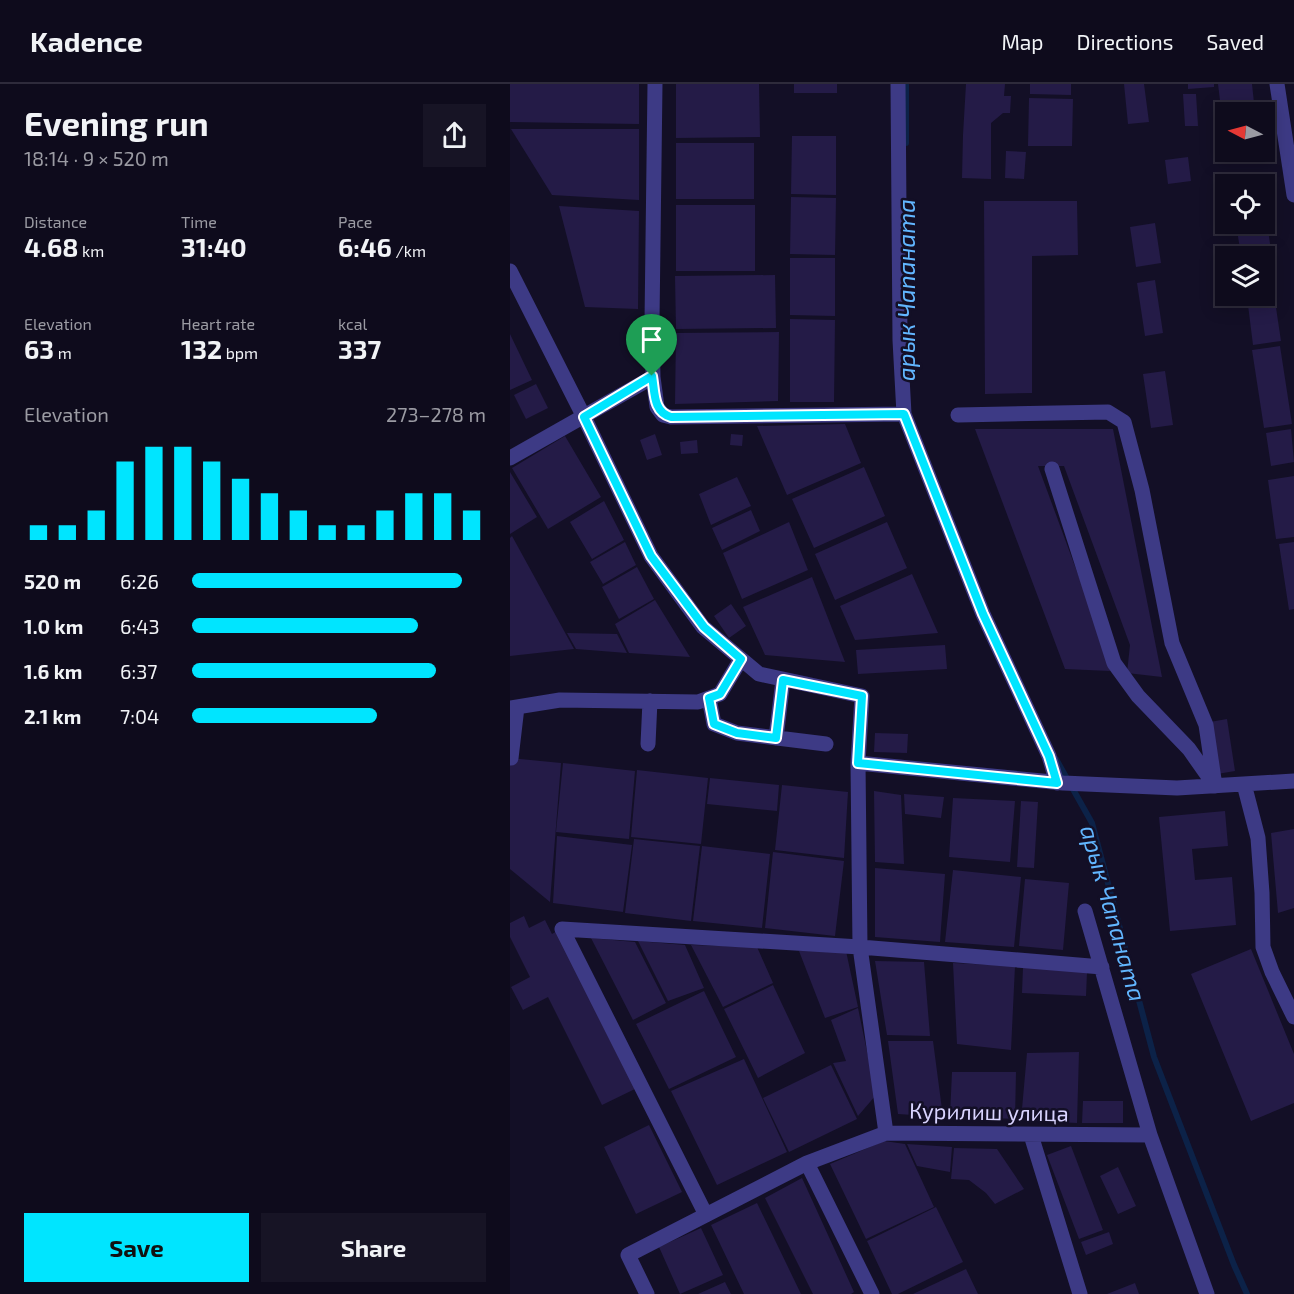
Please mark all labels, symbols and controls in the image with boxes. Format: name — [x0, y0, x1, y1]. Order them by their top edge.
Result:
text: Kadence — [30, 24, 143, 58]
text: Map — [1001, 29, 1044, 54]
text: Directions — [1077, 29, 1173, 54]
text: Saved — [1206, 29, 1264, 54]
north arrow — [1215, 102, 1275, 162]
map controls — [1215, 102, 1275, 306]
text: Evening run — [24, 103, 209, 143]
button: share — [423, 104, 486, 167]
text: 18:14 · 9 × 520 m — [24, 146, 169, 170]
button: locate — [1215, 174, 1275, 234]
water label: арык Чапаната — [891, 199, 920, 381]
text: Distance — [24, 212, 87, 231]
text: Time — [181, 212, 217, 231]
text: Pace — [338, 212, 372, 231]
text: 4.68 — [24, 231, 78, 262]
text: 31:40 — [181, 231, 247, 262]
text: 6:46 — [338, 231, 392, 262]
text: km — [78, 241, 104, 260]
text: /km — [392, 241, 426, 260]
button: layers — [1215, 246, 1275, 306]
text: Elevation — [24, 314, 92, 333]
text: Heart rate — [181, 314, 255, 333]
text: kcal — [338, 314, 367, 333]
pin — [626, 314, 677, 376]
icon: arrive — [635, 323, 668, 356]
text: 63 — [24, 333, 54, 364]
text: 132 — [181, 333, 222, 364]
text: 337 — [338, 333, 381, 364]
text: m — [54, 343, 72, 362]
text: bpm — [222, 343, 258, 362]
text: Elevation — [24, 402, 109, 426]
text: 273–278 m — [386, 402, 486, 426]
text: 520 m — [24, 569, 81, 593]
text: 6:26 — [120, 569, 159, 593]
text: 1.0 km — [24, 614, 83, 638]
text: 6:43 — [120, 614, 160, 638]
text: 1.6 km — [24, 659, 82, 683]
text: 6:37 — [120, 659, 158, 683]
text: 2.1 km — [24, 704, 81, 728]
text: 7:04 — [120, 704, 159, 728]
water label: арык Чапаната — [1075, 822, 1153, 1004]
street label: Курилиш улица — [909, 1097, 1069, 1126]
button: Save — [24, 1213, 249, 1282]
button: Share — [261, 1213, 486, 1282]

